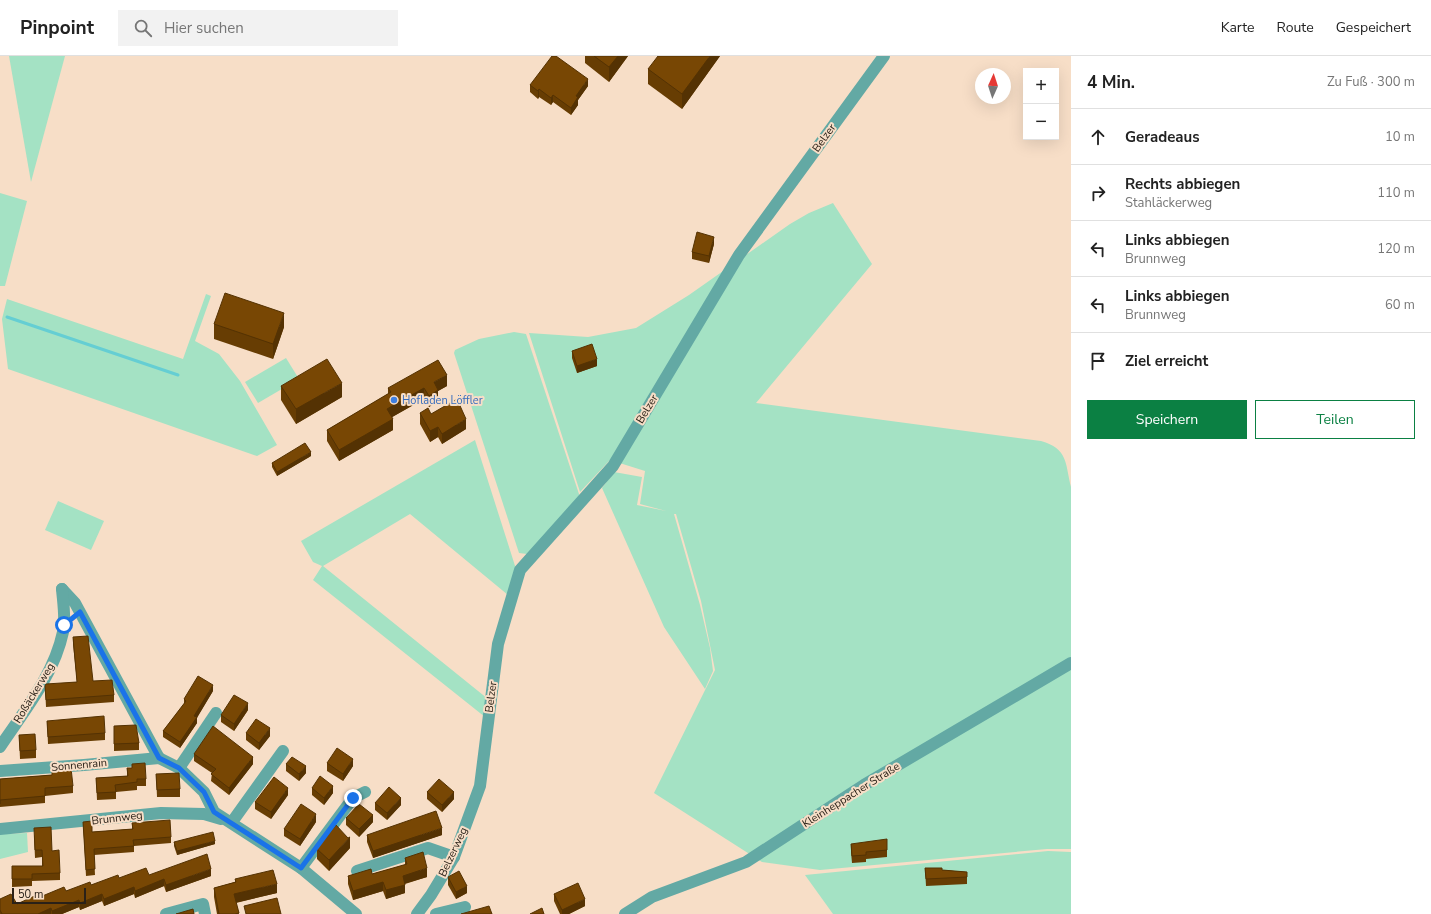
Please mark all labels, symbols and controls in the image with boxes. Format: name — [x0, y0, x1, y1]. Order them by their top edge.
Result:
search box — [118, 10, 398, 46]
text: Pinpoint — [20, 15, 94, 41]
icon: search — [132, 17, 154, 39]
text: Hier suchen — [164, 18, 244, 38]
text: Karte — [1221, 18, 1255, 37]
text: Route — [1277, 18, 1314, 37]
text: Gespeichert — [1336, 18, 1411, 37]
north arrow — [975, 68, 1011, 104]
map controls — [1023, 68, 1059, 140]
button: + — [1023, 68, 1059, 104]
text: 4 Min. — [1087, 71, 1135, 94]
text: Zu Fuß · 300 m — [1327, 73, 1415, 91]
button: − — [1023, 104, 1059, 140]
street label: Belzer — [809, 121, 839, 155]
icon: ahead — [1087, 126, 1109, 148]
text: Geradeaus — [1125, 127, 1200, 147]
text: 10 m — [1385, 128, 1415, 146]
text: Rechts abbiegen — [1125, 174, 1240, 194]
icon: right — [1087, 182, 1109, 204]
text: 110 m — [1377, 184, 1415, 202]
text: Stahläckerweg — [1125, 194, 1212, 212]
text: Links abbiegen — [1125, 230, 1229, 250]
icon: left — [1087, 238, 1109, 260]
text: 120 m — [1377, 240, 1415, 258]
text: Brunnweg — [1125, 250, 1186, 268]
text: Links abbiegen — [1125, 286, 1229, 306]
icon: left — [1087, 294, 1109, 316]
text: 60 m — [1385, 296, 1415, 314]
text: Brunnweg — [1125, 306, 1186, 324]
icon: arrive — [1087, 350, 1109, 372]
text: Ziel erreicht — [1125, 351, 1208, 371]
street label: Belzer — [633, 392, 662, 426]
place label: Hofladen Löffler — [402, 393, 483, 408]
marker: Hofladen Löffler — [389, 395, 399, 405]
button: Speichern — [1087, 400, 1247, 439]
button: Teilen — [1255, 400, 1415, 439]
route start — [55, 616, 73, 634]
street label: Roßäckerweg — [10, 660, 58, 726]
street label: Belzer — [482, 680, 500, 713]
street label: Sonnenrain — [50, 755, 108, 775]
street label: Kleinheppacher Straße — [799, 759, 903, 831]
route end — [344, 789, 362, 807]
street label: Brunnweg — [91, 807, 143, 829]
street label: Belzerweg — [435, 825, 471, 879]
scale bar — [12, 886, 86, 905]
text: 50 m — [18, 887, 43, 902]

